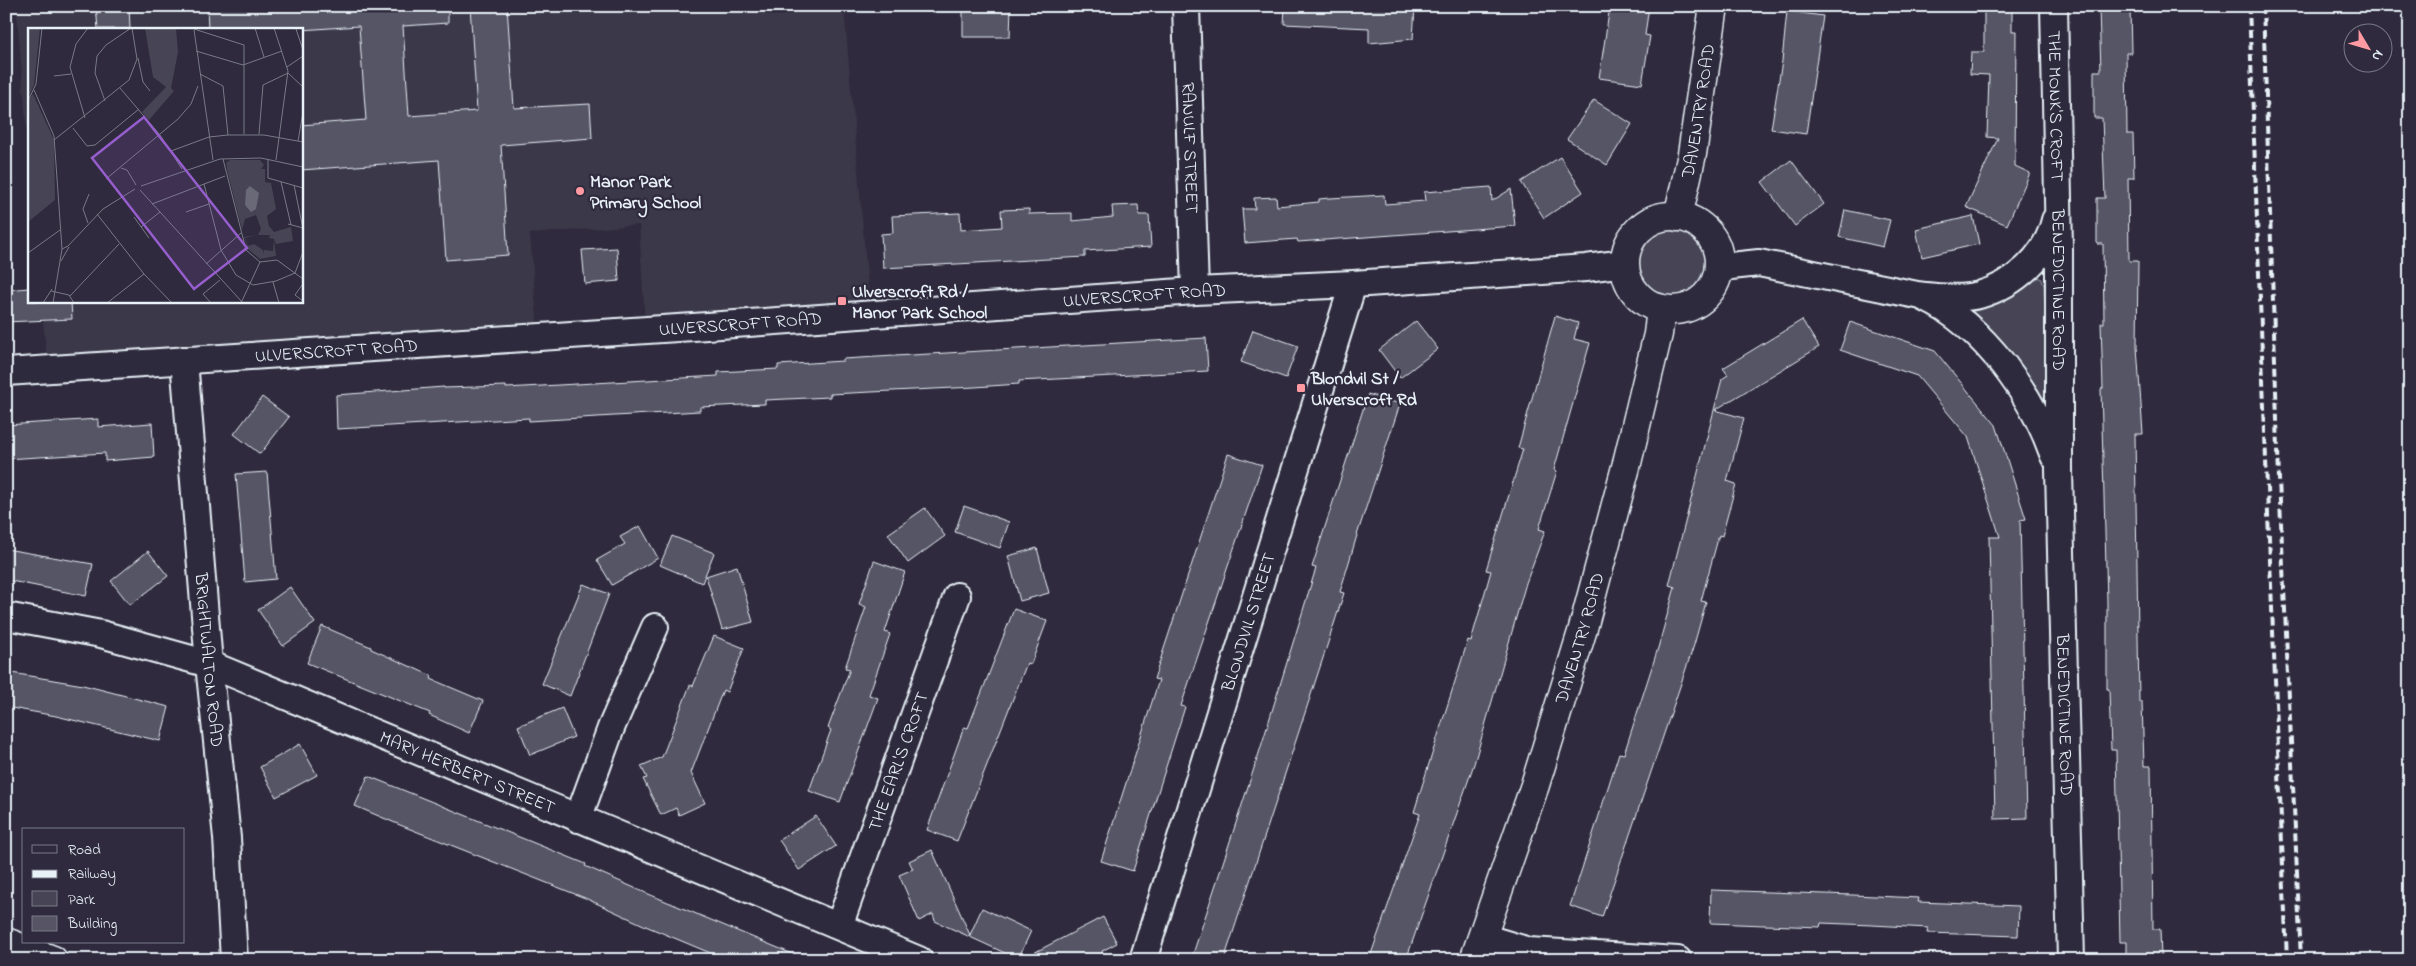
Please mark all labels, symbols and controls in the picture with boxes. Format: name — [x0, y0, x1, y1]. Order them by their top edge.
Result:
north arrow — [2344, 22, 2394, 72]
inset map — [28, 28, 302, 302]
street label: THE MONK'S CROFT — [2040, 30, 2069, 182]
street label: DAVENTRY ROAD — [1676, 43, 1723, 182]
text: N — [2366, 45, 2388, 65]
street label: RANULF STREET — [1173, 82, 1204, 214]
place label: Manor Park Primary School — [590, 170, 701, 218]
marker: Manor Park Primary School — [574, 185, 586, 197]
street label: BENEDICTINE ROAD — [2043, 208, 2070, 371]
street label: ULVERSCROFT ROAD — [1062, 279, 1227, 315]
place label: Ulverscroft Rd / Manor Park School — [852, 280, 987, 327]
marker: Ulverscroft Rd / Manor Park School — [836, 295, 848, 307]
street label: ULVERSCROFT ROAD — [658, 307, 823, 344]
street label: ULVERSCROFT ROAD — [254, 334, 419, 371]
place label: Blondvil St / Ulverscroft Rd — [1310, 367, 1418, 414]
marker: Blondvil St / Ulverscroft Rd — [1295, 382, 1307, 394]
street label: BLONDVIL STREET — [1216, 550, 1284, 696]
street label: DAVENTRY ROAD — [1549, 570, 1612, 708]
street label: BRIGHTWALTON ROAD — [186, 571, 229, 749]
street label: BENEDICTINE ROAD — [2048, 633, 2078, 796]
street label: THE EARL'S CROFT — [863, 689, 937, 835]
street label: MARY HERBERT STREET — [375, 726, 559, 822]
legend — [22, 828, 185, 944]
text: Road — [68, 839, 101, 861]
text: Railway — [68, 863, 116, 886]
text: Park — [68, 889, 96, 911]
text: Building — [67, 913, 117, 936]

